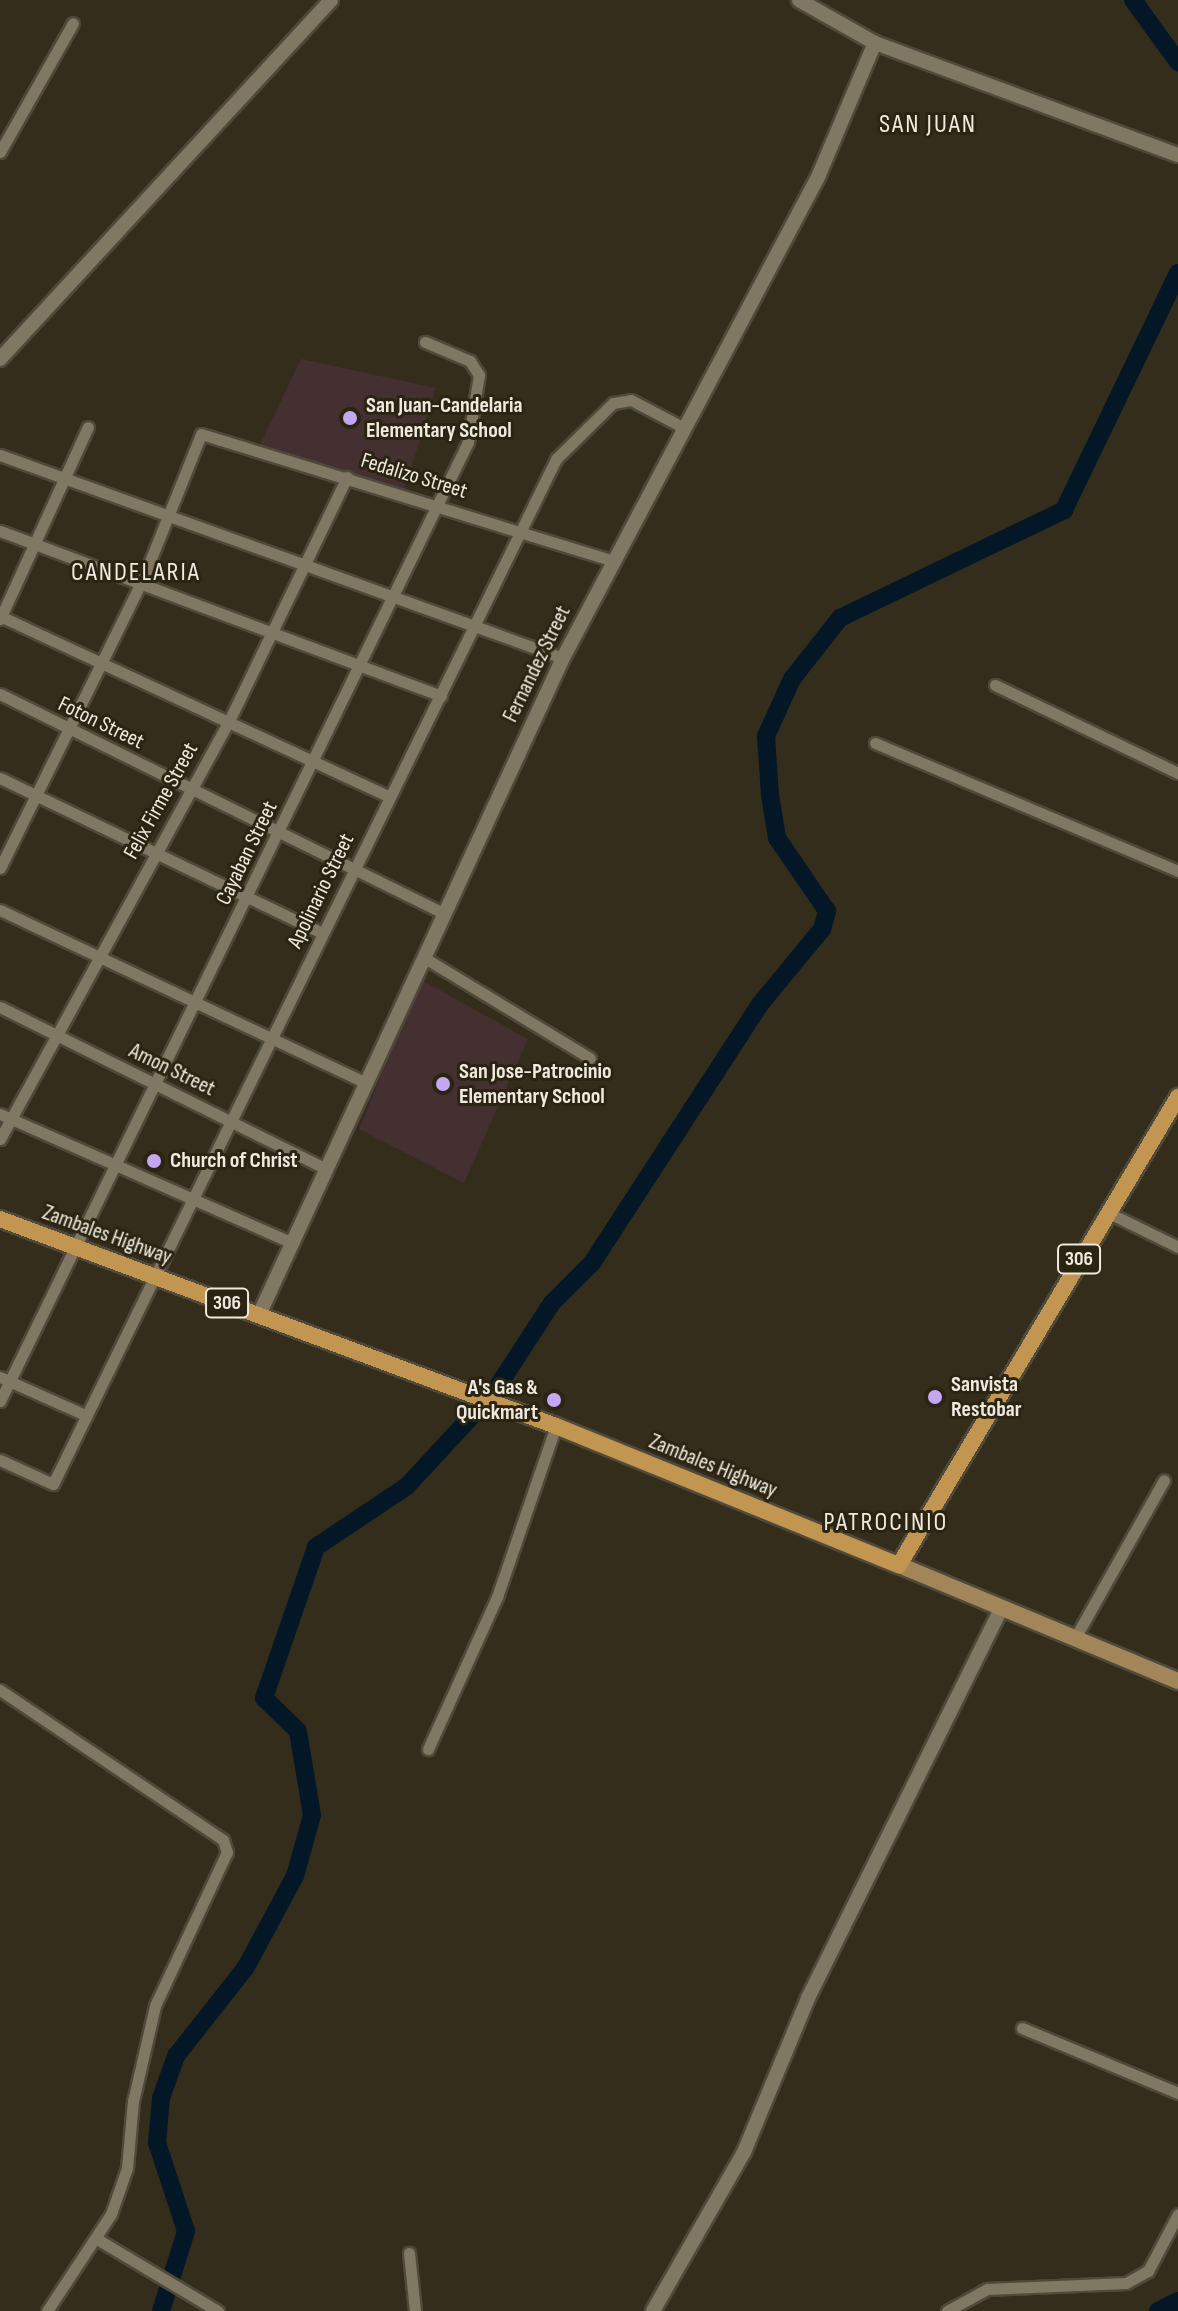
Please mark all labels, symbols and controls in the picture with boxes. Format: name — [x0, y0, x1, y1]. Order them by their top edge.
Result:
district label: SAN JUAN — [879, 109, 977, 141]
place label: San Juan-Candelaria Elementary School — [366, 392, 523, 444]
marker: San Juan-Candelaria Elementary School — [341, 409, 359, 427]
street label: Fedalizo Street — [358, 447, 470, 505]
district label: CANDELARIA — [71, 557, 201, 589]
street label: Fernandez Street — [497, 601, 577, 727]
street label: Foton Street — [54, 691, 148, 755]
street label: Felix Firme Street — [118, 738, 204, 864]
street label: Cayaban Street — [211, 797, 283, 909]
street label: Apolinario Street — [282, 829, 360, 953]
street label: Amon Street — [125, 1038, 219, 1102]
place label: San Jose-Patrocinio Elementary School — [459, 1058, 612, 1110]
marker: San Jose-Patrocinio Elementary School — [434, 1075, 452, 1093]
place label: Church of Christ — [170, 1148, 298, 1174]
marker: Church of Christ — [145, 1152, 163, 1170]
street label: Zambales Highway — [39, 1199, 175, 1271]
road number: 306 — [1057, 1243, 1101, 1275]
road number: 306 — [205, 1287, 249, 1319]
place label: Sanvista Restobar — [951, 1371, 1021, 1422]
place label: A's Gas & Quickmart — [456, 1374, 538, 1426]
marker: Sanvista Restobar — [926, 1388, 944, 1406]
marker: A's Gas & Quickmart — [545, 1391, 563, 1409]
street label: Zambales Highway — [645, 1428, 781, 1504]
district label: PATROCINIO — [824, 1507, 948, 1539]

